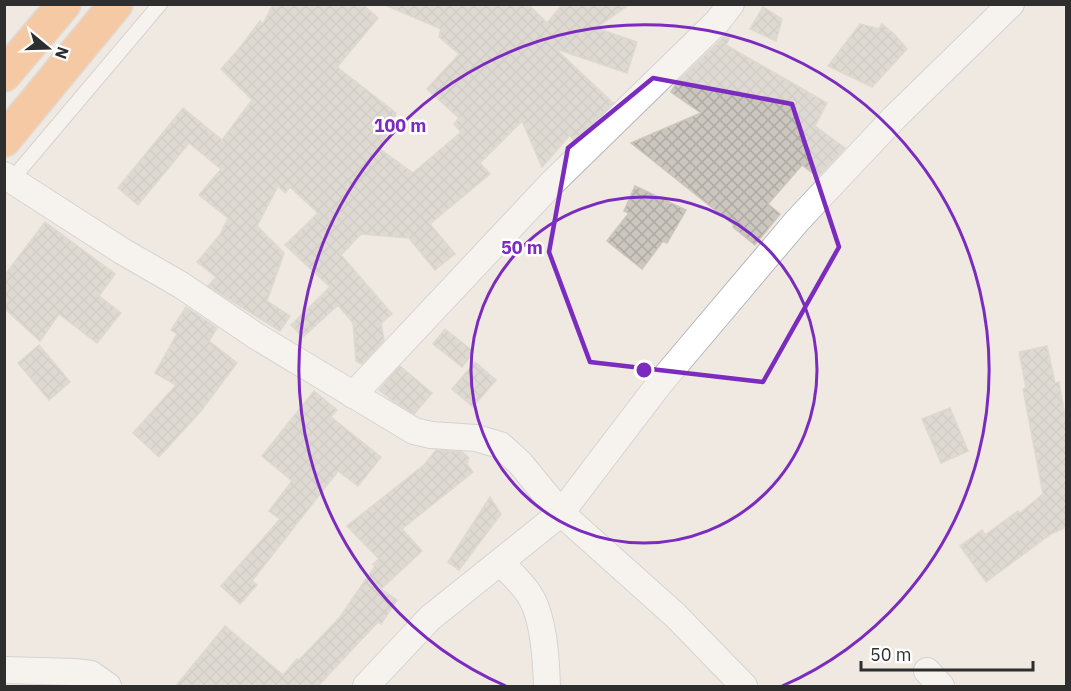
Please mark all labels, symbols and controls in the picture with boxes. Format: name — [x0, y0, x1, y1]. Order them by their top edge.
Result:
north arrow — [18, 18, 78, 78]
text: N — [51, 44, 74, 62]
text: 100 m — [374, 114, 426, 137]
text: 50 m — [501, 236, 543, 259]
centre of rings — [634, 360, 654, 380]
scale bar — [861, 634, 1034, 672]
text: 50 m — [870, 643, 912, 666]

